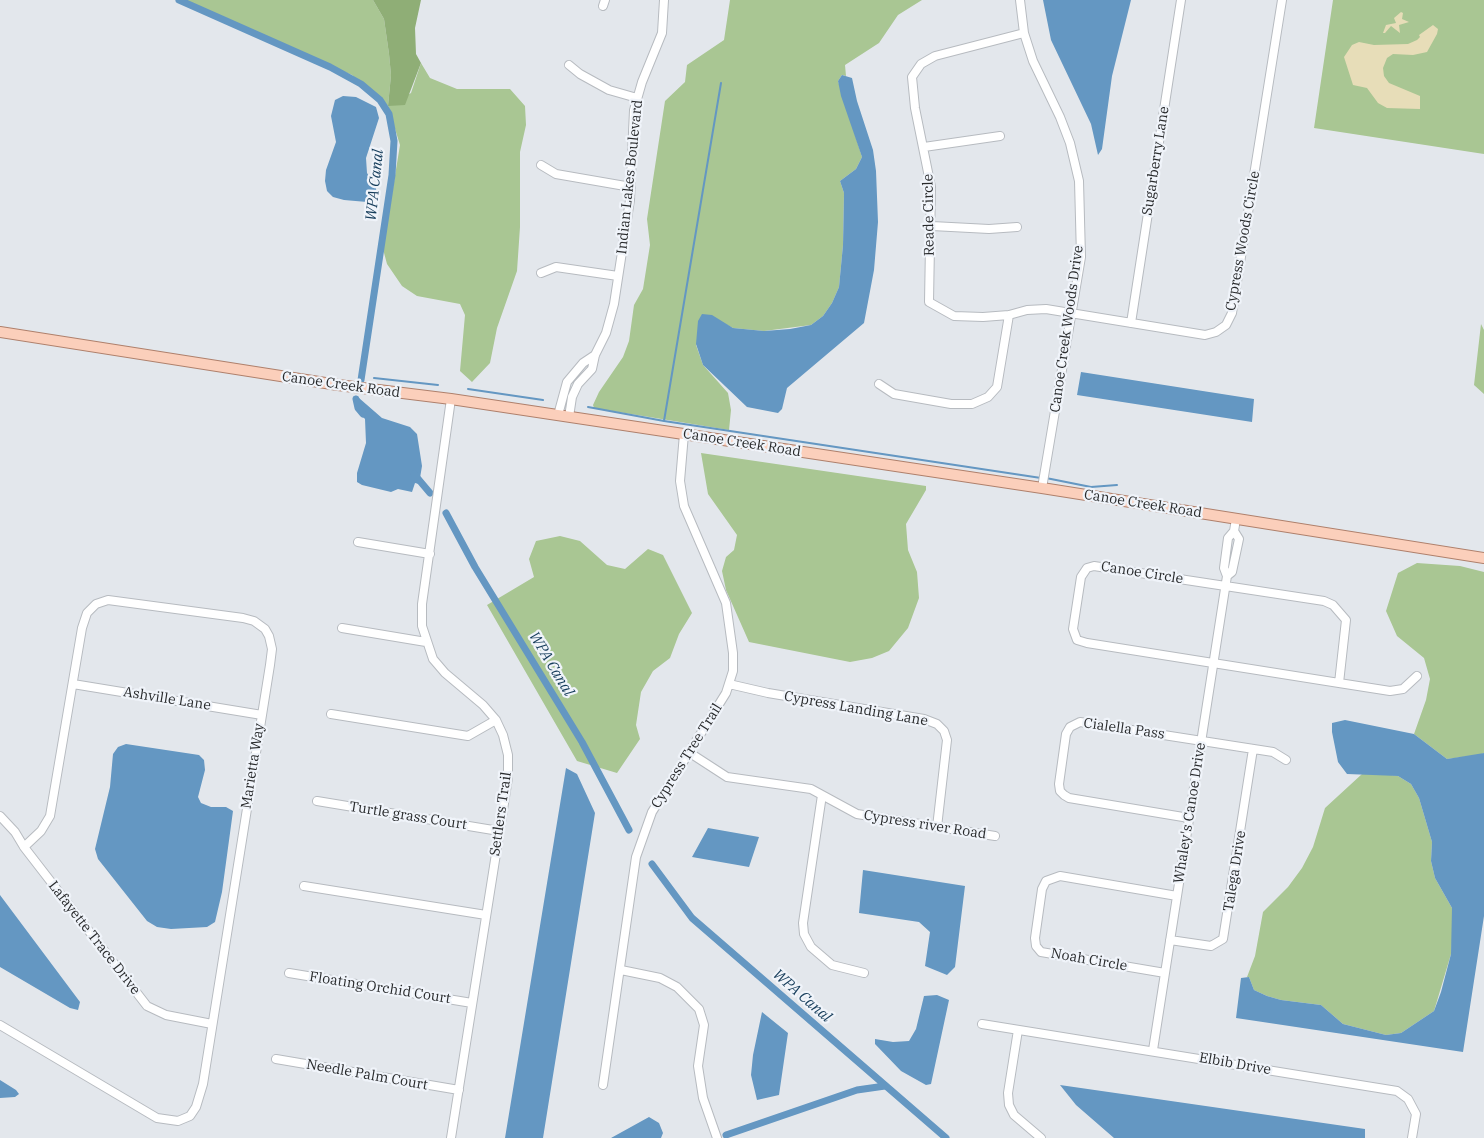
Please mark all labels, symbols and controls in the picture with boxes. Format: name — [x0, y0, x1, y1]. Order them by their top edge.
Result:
street label: Indian Lakes Boulevard — [614, 99, 646, 255]
street label: Sugarberry Lane — [1139, 105, 1173, 217]
water label: WPA Canal — [362, 148, 388, 222]
street label: Cypress Woods Circle — [1222, 170, 1264, 312]
street label: Reade Circle — [920, 174, 938, 256]
street label: Canoe Creek Woods Drive — [1047, 244, 1087, 414]
street label: Canoe Creek Road — [281, 368, 401, 402]
street label: Canoe Creek Road — [682, 425, 802, 461]
street label: Canoe Creek Road — [1083, 486, 1203, 522]
street label: Canoe Circle — [1100, 558, 1184, 588]
water label: WPA Canal — [525, 629, 577, 699]
street label: Ashville Lane — [122, 684, 212, 714]
street label: Cypress Landing Lane — [783, 688, 929, 730]
street label: Cypress Tree Trail — [648, 700, 726, 812]
street label: Cialella Pass — [1082, 715, 1166, 743]
street label: Marietta Way — [238, 722, 268, 810]
street label: Whaley's Canoe Drive — [1171, 741, 1209, 885]
street label: Settlers Trail — [487, 771, 515, 857]
street label: Turtle grass Court — [348, 798, 468, 834]
street label: Cypress river Road — [862, 807, 988, 843]
street label: Talega Drive — [1220, 829, 1250, 913]
street label: Lafayette Trace Drive — [44, 878, 144, 998]
street label: Noah Circle — [1050, 945, 1128, 975]
water label: WPA Canal — [769, 966, 835, 1026]
street label: Floating Orchid Court — [308, 969, 452, 1007]
street label: Elbib Drive — [1198, 1049, 1272, 1079]
street label: Needle Palm Court — [305, 1056, 429, 1094]

